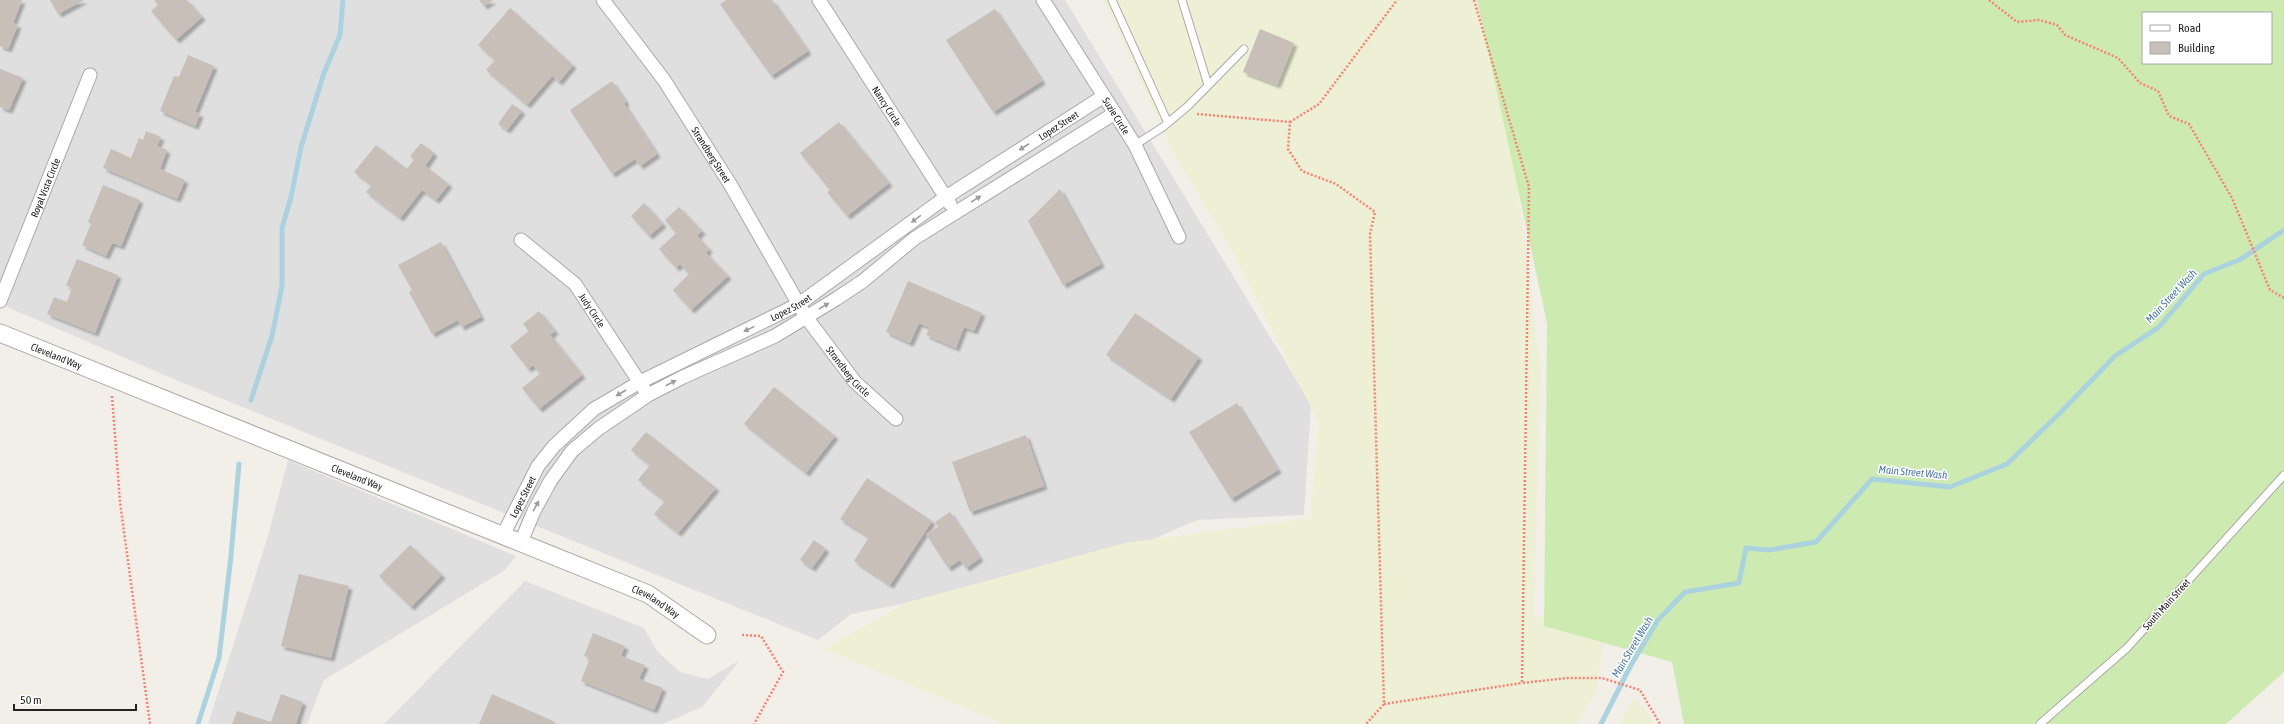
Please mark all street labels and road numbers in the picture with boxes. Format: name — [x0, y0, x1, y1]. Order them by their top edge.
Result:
street label: Nancy Circle — [870, 84, 904, 129]
street label: Suzie Circle — [1100, 95, 1132, 137]
street label: Lopez Street — [1037, 109, 1081, 142]
street label: Strandberg Street — [689, 125, 733, 185]
street label: Royal Vista Circle — [29, 156, 62, 219]
street label: Judy Circle — [577, 291, 607, 330]
street label: Lopez Street — [769, 292, 814, 323]
street label: Cleveland Way — [29, 341, 84, 371]
street label: Strandberg Circle — [824, 344, 873, 399]
street label: Cleveland Way — [330, 462, 384, 493]
street label: Lopez Street — [508, 474, 538, 519]
street label: South Main Street — [2141, 577, 2192, 632]
street label: Cleveland Way — [630, 583, 682, 620]

